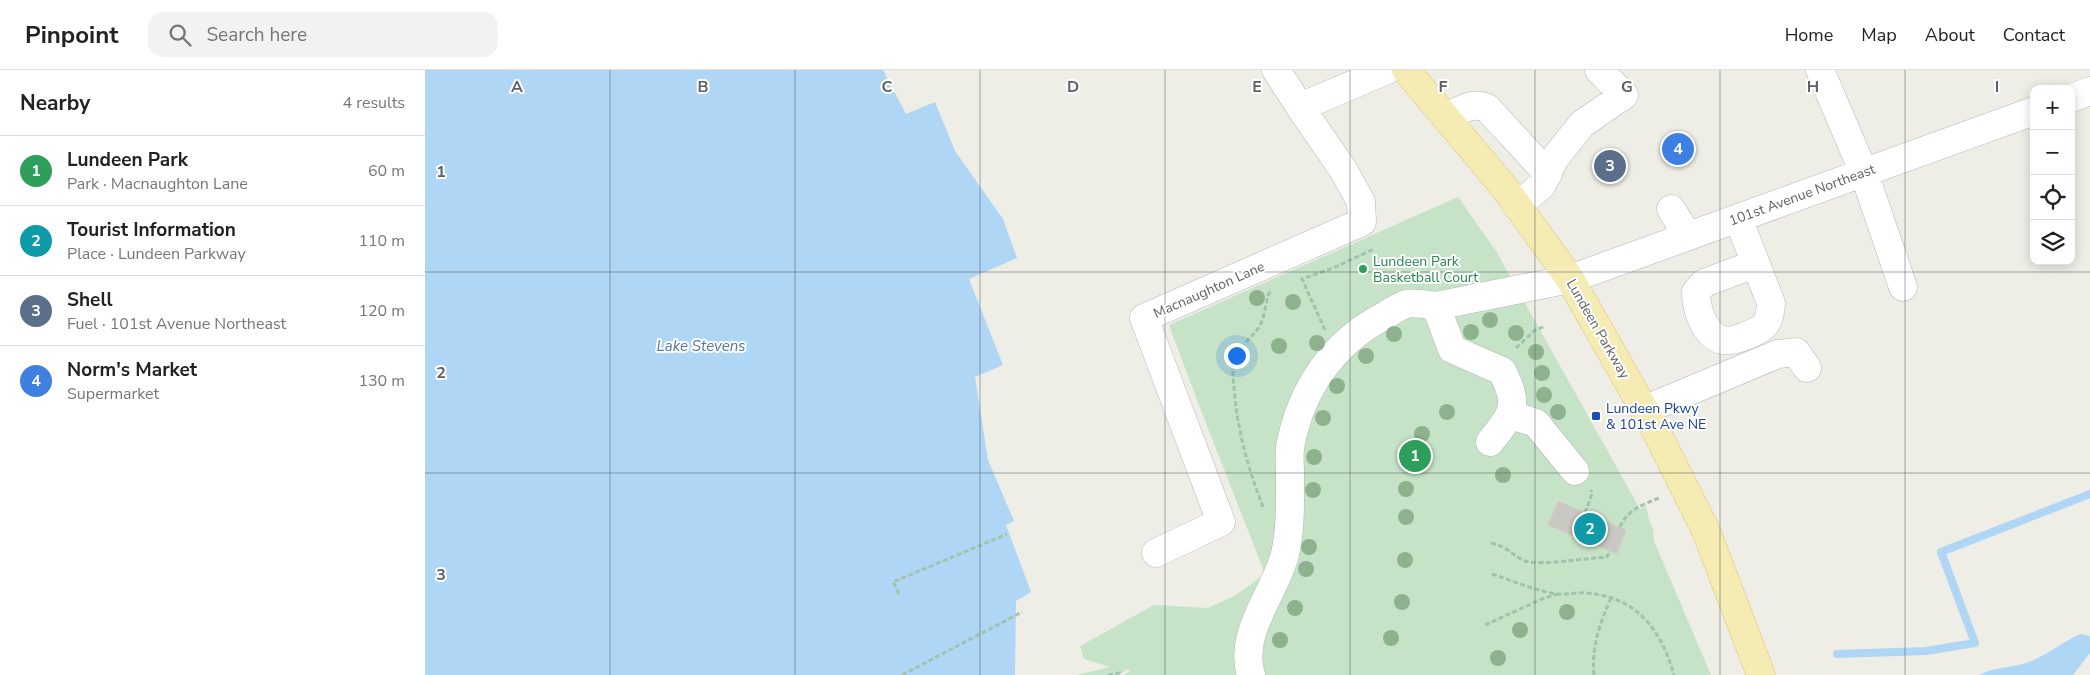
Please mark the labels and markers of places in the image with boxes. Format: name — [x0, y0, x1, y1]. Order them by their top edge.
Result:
pin: 4 — [1662, 130, 1694, 168]
pin: 3 — [1594, 147, 1626, 185]
place label: Lundeen Park Basketball Court — [1373, 252, 1478, 287]
marker: Lundeen Park Basketball Court — [1357, 263, 1369, 275]
place label: Lundeen Pkwy & 101st Ave NE — [1606, 399, 1706, 434]
marker: Lundeen Pkwy & 101st Ave NE — [1590, 410, 1602, 422]
pin: 1 — [1399, 437, 1431, 475]
pin: 2 — [1574, 510, 1606, 548]

